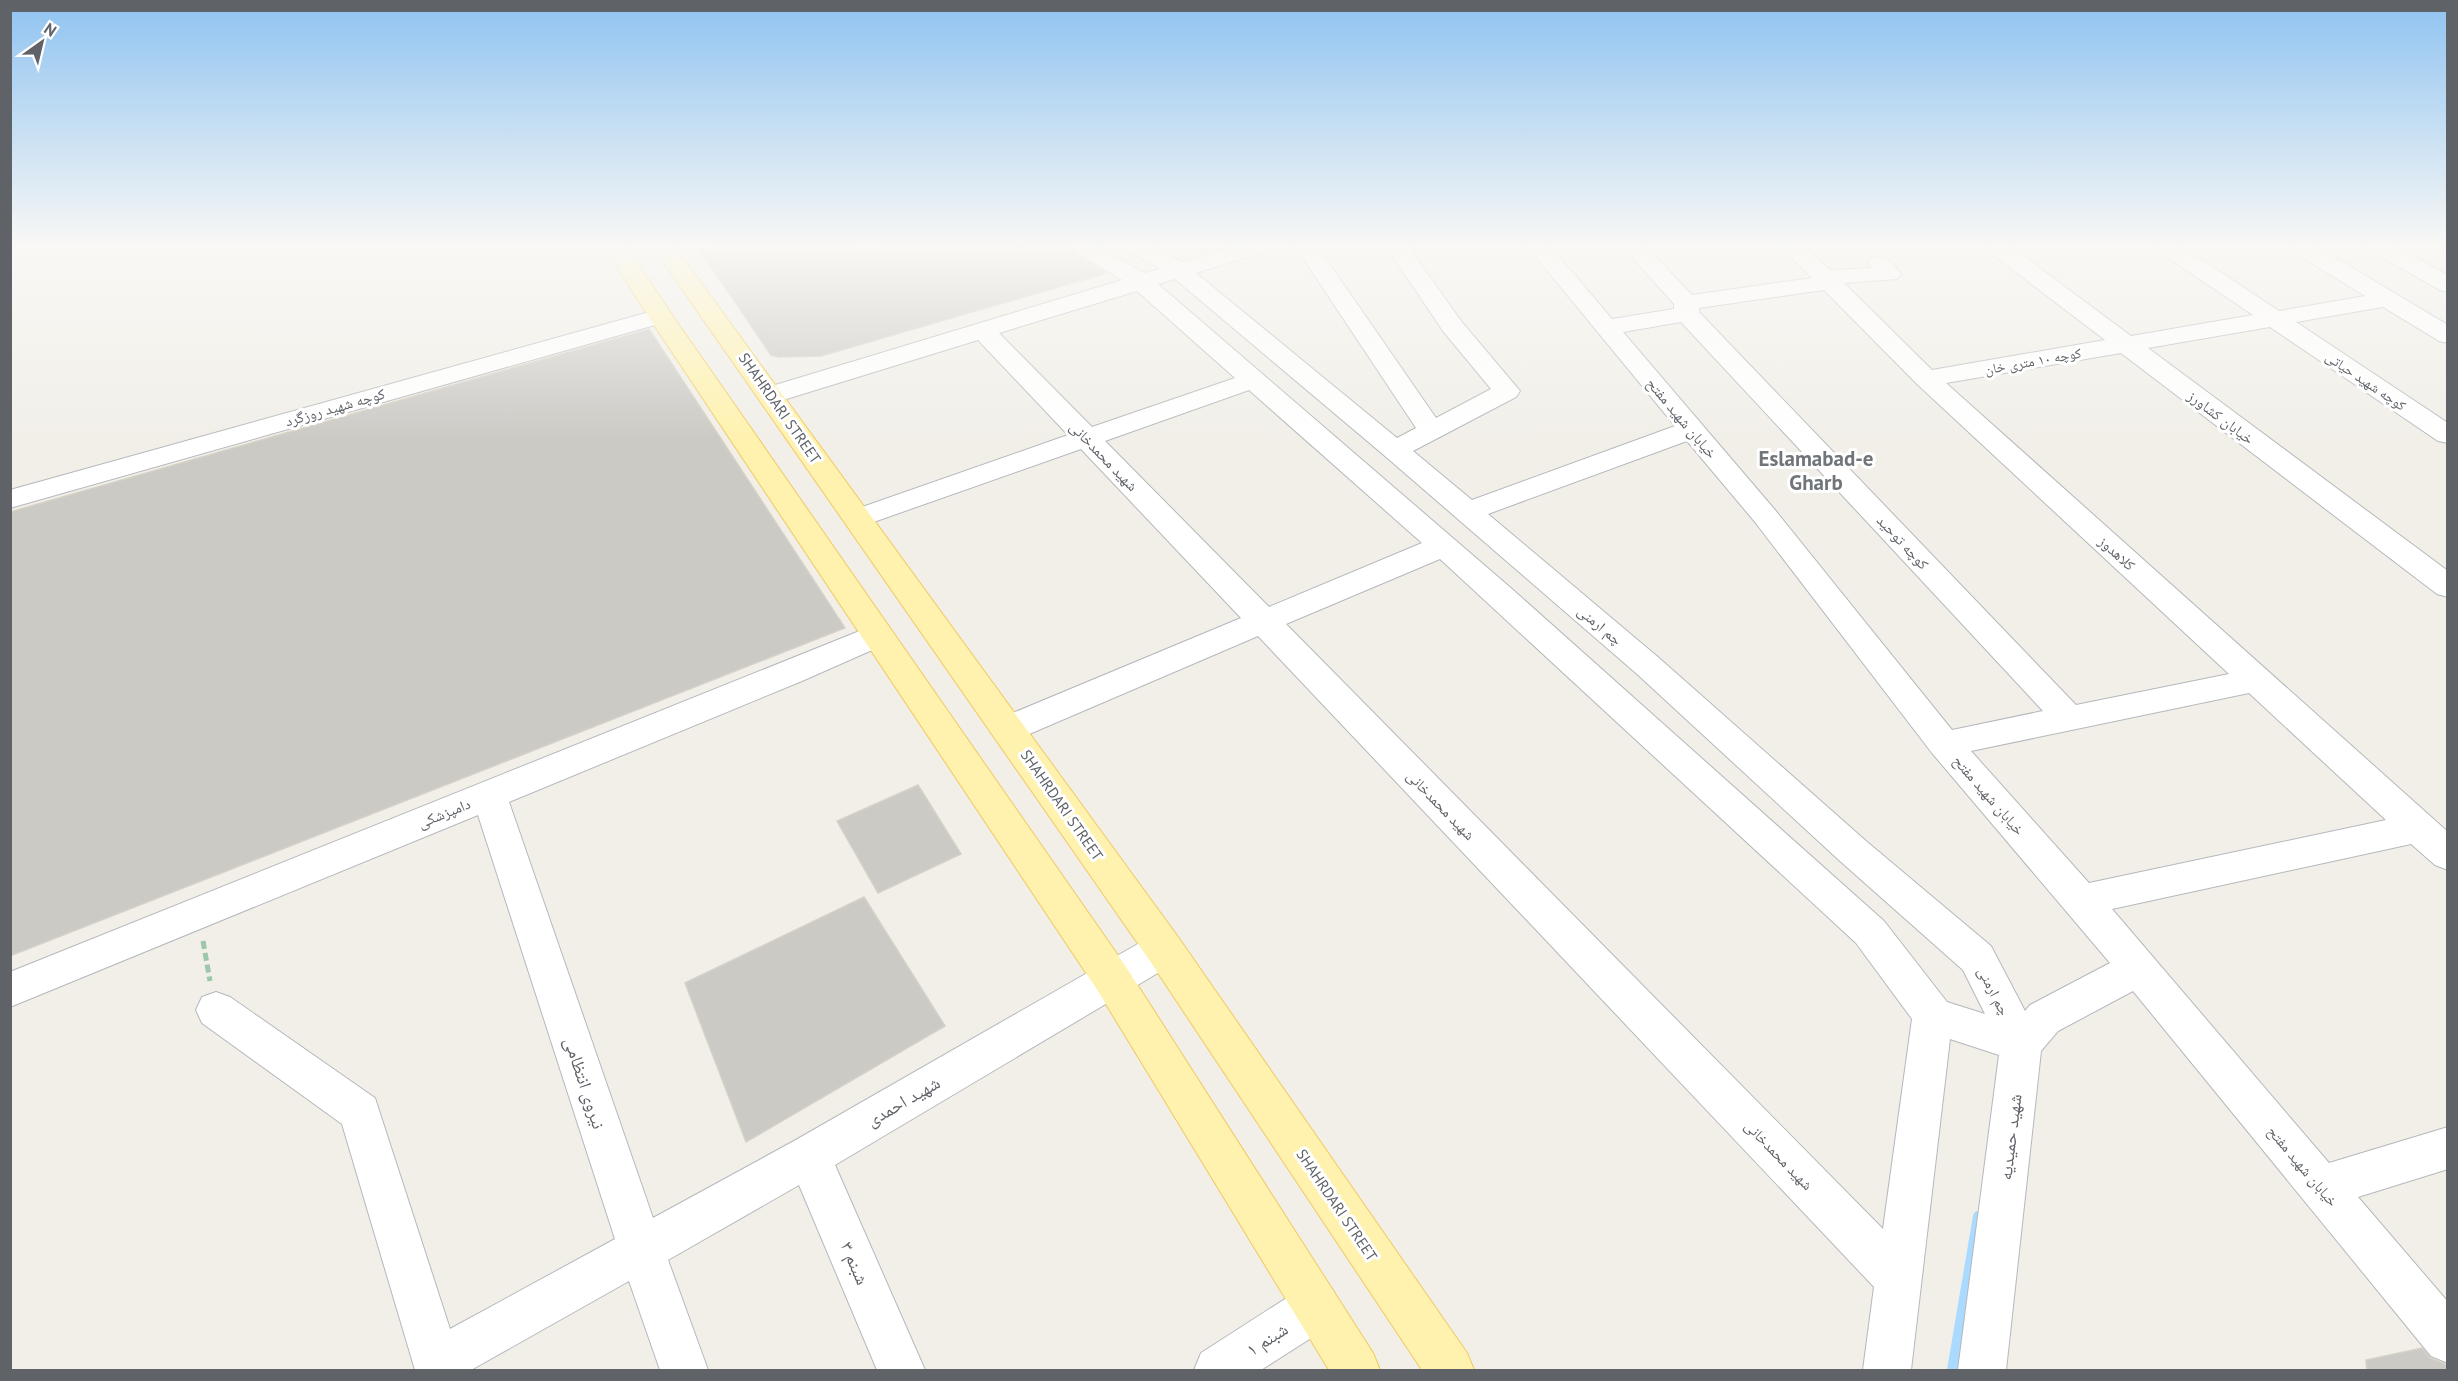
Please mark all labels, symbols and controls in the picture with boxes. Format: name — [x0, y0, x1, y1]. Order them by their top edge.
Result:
north arrow — [12, 12, 72, 72]
text: N — [40, 18, 60, 41]
street label: کوچه ۱۰ متری خان — [1983, 344, 2083, 378]
street label: کوچه شهید حیاتی — [2322, 347, 2410, 415]
street label: SHAHRDARI STREET — [735, 349, 826, 468]
street label: خیابان شهید مفتح — [1642, 374, 1722, 463]
street label: کوچه شهید روزگرد — [283, 384, 387, 430]
street label: خیابان کشاورز — [2183, 385, 2258, 449]
street label: شهید محمدخانی — [1065, 417, 1142, 496]
district label: Eslamabad-e Gharb — [1759, 445, 1873, 496]
street label: کوچه توحید — [1873, 511, 1933, 573]
street label: کلاهدوز — [2094, 531, 2139, 574]
street label: چم ارمنی — [1573, 601, 1627, 650]
street label: SHAHRDARI STREET — [1017, 746, 1108, 865]
street label: خیابان شهید مفتح — [1948, 751, 2029, 840]
street label: شهید محمدخانی — [1402, 766, 1479, 845]
street label: دامپزشکی — [415, 794, 473, 833]
street label: چم ارمنی — [1973, 963, 2015, 1019]
street label: نیروی انتظامی — [559, 1034, 611, 1132]
street label: شهید احمدی — [862, 1071, 944, 1131]
street label: شهید حمیدیه — [1993, 1093, 2027, 1181]
street label: شهید محمدخانی — [1740, 1116, 1817, 1195]
street label: خیابان شهید مفتح — [2263, 1122, 2343, 1211]
street label: SHAHRDARI STREET — [1293, 1145, 1382, 1265]
street label: شبنم ۳ — [835, 1238, 874, 1288]
street label: شبنم ۱ — [1242, 1317, 1293, 1362]

